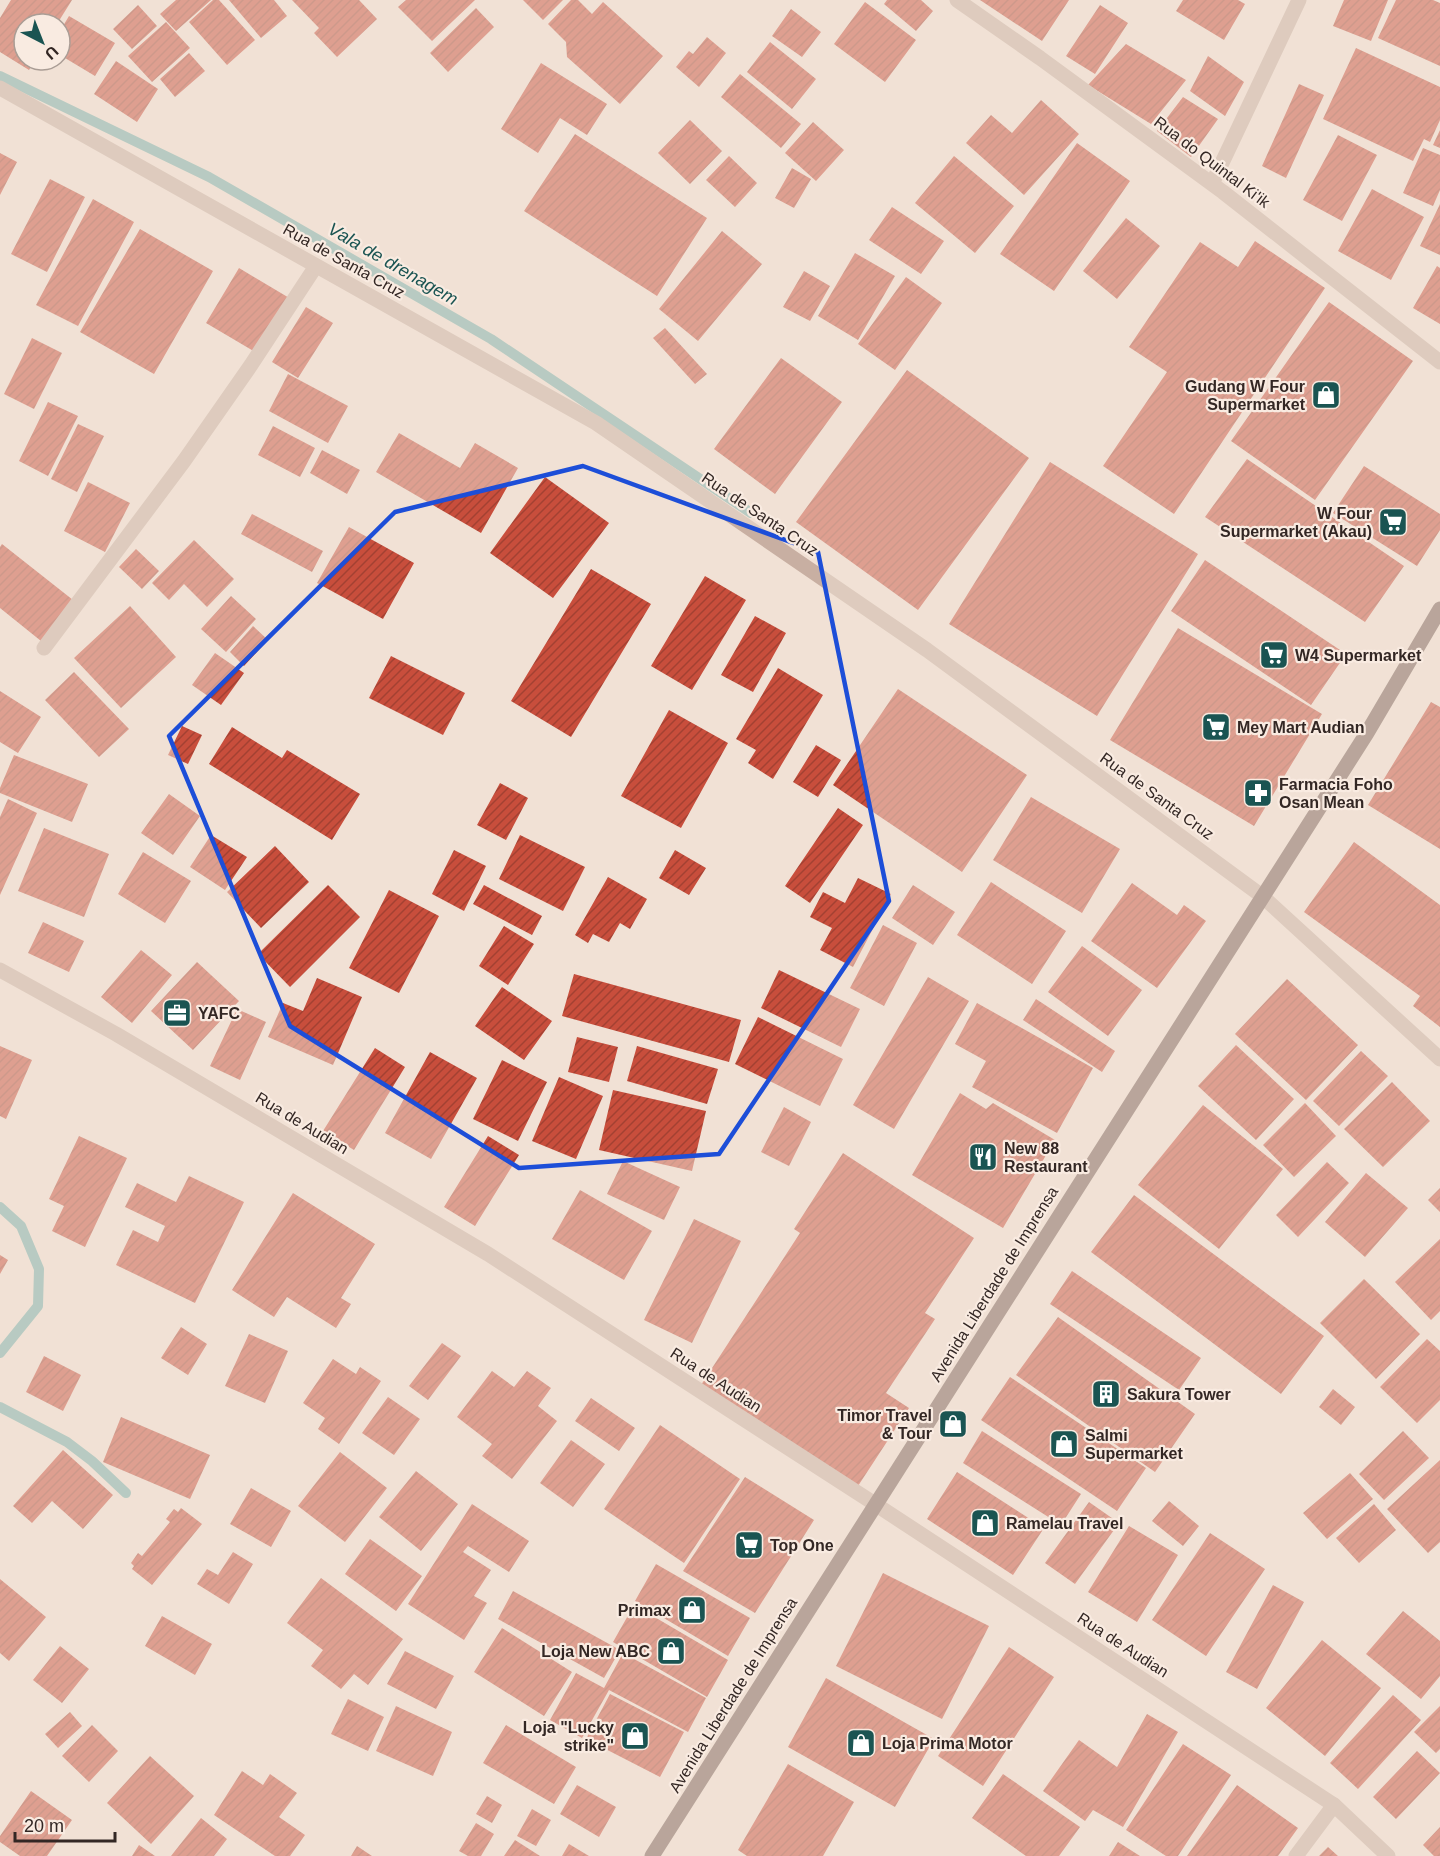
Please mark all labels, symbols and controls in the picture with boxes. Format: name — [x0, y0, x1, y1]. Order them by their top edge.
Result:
north arrow — [12, 12, 72, 72]
text: U — [42, 43, 62, 63]
street label: Rua do Quintal Ki'ik — [1151, 113, 1274, 212]
water label: Vala de drenagem — [325, 219, 461, 309]
street label: Rua de Santa Cruz — [280, 221, 408, 301]
place label: Gudang W Four Supermarket — [1185, 378, 1306, 413]
shop icon: Gudang W Four Supermarket — [1310, 379, 1342, 411]
street label: Rua de Santa Cruz — [699, 469, 821, 559]
place label: W Four Supermarket (Akau) — [1220, 505, 1372, 540]
supermarket icon: W Four Supermarket (Akau) — [1377, 506, 1409, 538]
supermarket icon: W4 Supermarket — [1258, 639, 1290, 671]
place label: W4 Supermarket — [1295, 647, 1422, 664]
supermarket icon: Mey Mart Audian — [1200, 711, 1232, 743]
place label: Mey Mart Audian — [1237, 719, 1364, 736]
street label: Rua de Santa Cruz — [1097, 749, 1217, 843]
place label: Farmacia Foho Osan Mean — [1279, 776, 1393, 811]
pharmacy icon: Farmacia Foho Osan Mean — [1242, 777, 1274, 809]
office icon: YAFC — [161, 997, 193, 1029]
place label: YAFC — [198, 1005, 241, 1022]
street label: Rua de Audian — [253, 1089, 351, 1157]
place label: New 88 Restaurant — [1004, 1140, 1088, 1175]
restaurant icon: New 88 Restaurant — [967, 1141, 999, 1173]
street label: Avenida Liberdade de Imprensa — [927, 1183, 1061, 1385]
street label: Rua de Audian — [667, 1344, 765, 1416]
building icon: Sakura Tower — [1090, 1378, 1122, 1410]
place label: Sakura Tower — [1127, 1386, 1231, 1403]
place label: Timor Travel & Tour — [837, 1407, 932, 1442]
shop icon: Timor Travel & Tour — [937, 1408, 969, 1440]
place label: Salmi Supermarket — [1085, 1427, 1183, 1462]
shop icon: Salmi Supermarket — [1048, 1428, 1080, 1460]
shop icon: Ramelau Travel — [969, 1507, 1001, 1539]
place label: Ramelau Travel — [1006, 1515, 1123, 1532]
supermarket icon: Top One — [733, 1529, 765, 1561]
place label: Top One — [770, 1537, 834, 1554]
street label: Avenida Liberdade de Imprensa — [666, 1594, 800, 1796]
shop icon: Primax — [676, 1594, 708, 1626]
place label: Primax — [618, 1602, 671, 1619]
street label: Rua de Audian — [1074, 1609, 1172, 1681]
shop icon: Loja New ABC — [655, 1635, 687, 1667]
place label: Loja New ABC — [541, 1643, 650, 1660]
place label: Loja "Lucky strike" — [523, 1719, 614, 1754]
shop icon: Loja "Lucky strike" — [619, 1720, 651, 1752]
shop icon: Loja Prima Motor — [845, 1727, 877, 1759]
place label: Loja Prima Motor — [882, 1735, 1013, 1752]
scale bar — [15, 1805, 116, 1843]
text: 20 m — [24, 1816, 64, 1836]

